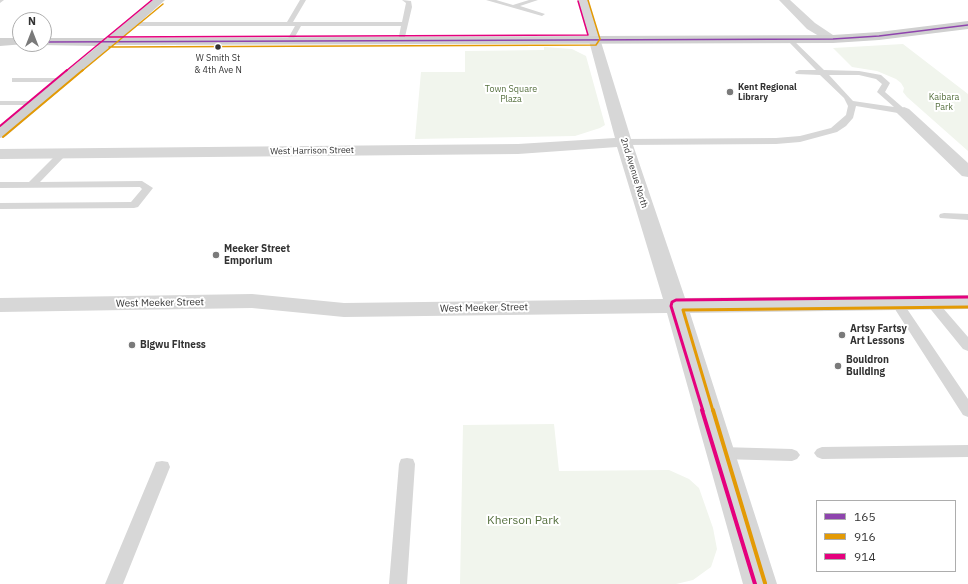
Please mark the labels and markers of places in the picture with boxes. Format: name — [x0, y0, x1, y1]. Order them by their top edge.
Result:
marker: W Smith St & 4th Ave N — [213, 42, 223, 52]
place label: W Smith St & 4th Ave N — [194, 53, 242, 74]
place label: Kent Regional Library — [738, 82, 797, 103]
marker: Kent Regional Library — [725, 87, 735, 97]
place label: Meeker Street Emporium — [224, 243, 290, 266]
marker: Meeker Street Emporium — [211, 250, 221, 260]
place label: Artsy Fartsy Art Lessons — [850, 323, 907, 346]
marker: Artsy Fartsy Art Lessons — [837, 330, 847, 340]
place label: Bigwu Fitness — [140, 339, 206, 351]
marker: Bigwu Fitness — [127, 340, 137, 350]
place label: Bouldron Building — [846, 354, 889, 378]
marker: Bouldron Building — [833, 361, 843, 371]

